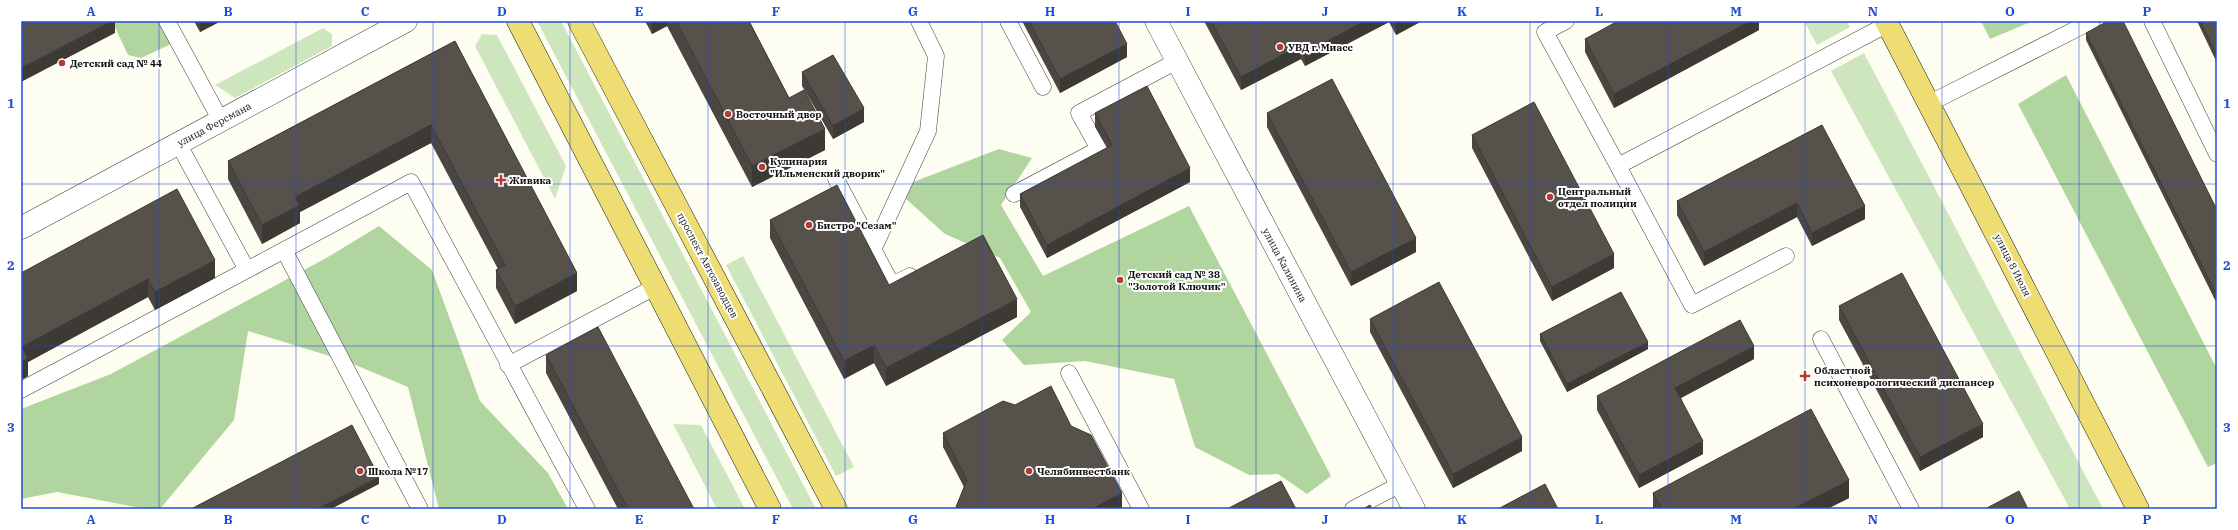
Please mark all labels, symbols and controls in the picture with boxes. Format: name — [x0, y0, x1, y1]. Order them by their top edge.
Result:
text: A — [86, 3, 96, 20]
text: B — [223, 3, 233, 20]
text: C — [361, 3, 370, 20]
text: D — [497, 3, 507, 20]
text: E — [635, 3, 643, 20]
text: F — [772, 3, 780, 20]
text: G — [908, 3, 918, 20]
text: H — [1045, 3, 1056, 20]
text: I — [1186, 3, 1191, 20]
text: J — [1322, 3, 1329, 20]
text: K — [1457, 3, 1467, 20]
text: L — [1595, 3, 1603, 20]
text: M — [1730, 3, 1742, 20]
text: N — [1868, 3, 1878, 20]
text: O — [2005, 3, 2015, 20]
text: P — [2143, 3, 2152, 20]
place label: УВД г. Миасс — [1288, 41, 1353, 54]
marker: УВД г. Миасс — [1275, 42, 1285, 52]
place label: Детский сад № 44 — [70, 57, 162, 70]
marker: Детский сад № 44 — [57, 58, 67, 68]
text: 1 — [7, 95, 15, 112]
text: 1 — [2223, 95, 2231, 112]
street label: улица Ферсмана — [175, 99, 254, 149]
place label: Восточный двор — [736, 108, 822, 121]
marker: Восточный двор — [723, 109, 733, 119]
place label: Кулинария "Ильменский дворик" — [770, 155, 885, 180]
marker: Кулинария "Ильменский дворик" — [757, 162, 767, 172]
place label: Живика — [509, 174, 552, 187]
marker: Живика — [496, 175, 506, 185]
place label: Центральный отдел полиции — [1558, 185, 1637, 210]
marker: Центральный отдел полиции — [1545, 192, 1555, 202]
street label: проспект Автозаводцев — [674, 210, 741, 321]
place label: Бистро "Сезам" — [817, 219, 897, 232]
marker: Бистро "Сезам" — [804, 220, 814, 230]
street label: улица Калинина — [1260, 226, 1310, 305]
street label: улица 8 Июля — [1991, 232, 2034, 299]
text: 2 — [7, 257, 15, 274]
text: 2 — [2223, 257, 2231, 274]
place label: Детский сад № 38 "Золотой Ключик" — [1128, 268, 1226, 293]
marker: Детский сад № 38 "Золотой Ключик" — [1115, 275, 1125, 285]
place label: Областной психоневрологический диспансер — [1814, 364, 1994, 389]
marker: Областной психоневрологический диспансер — [1799, 370, 1811, 382]
text: 3 — [7, 419, 15, 436]
text: 3 — [2223, 419, 2231, 436]
place label: Школа №17 — [368, 465, 428, 478]
place label: Челябинвестбанк — [1037, 465, 1130, 478]
marker: Школа №17 — [355, 466, 365, 476]
marker: Челябинвестбанк — [1024, 466, 1034, 476]
text: A — [86, 511, 96, 528]
text: B — [223, 511, 233, 528]
text: C — [361, 511, 370, 528]
text: D — [497, 511, 507, 528]
text: E — [635, 511, 643, 528]
text: F — [772, 511, 780, 528]
text: G — [908, 511, 918, 528]
text: H — [1045, 511, 1056, 528]
text: I — [1186, 511, 1191, 528]
text: J — [1322, 511, 1329, 528]
text: K — [1457, 511, 1467, 528]
text: L — [1595, 511, 1603, 528]
text: M — [1730, 511, 1742, 528]
text: N — [1868, 511, 1878, 528]
text: O — [2005, 511, 2015, 528]
text: P — [2143, 511, 2152, 528]

